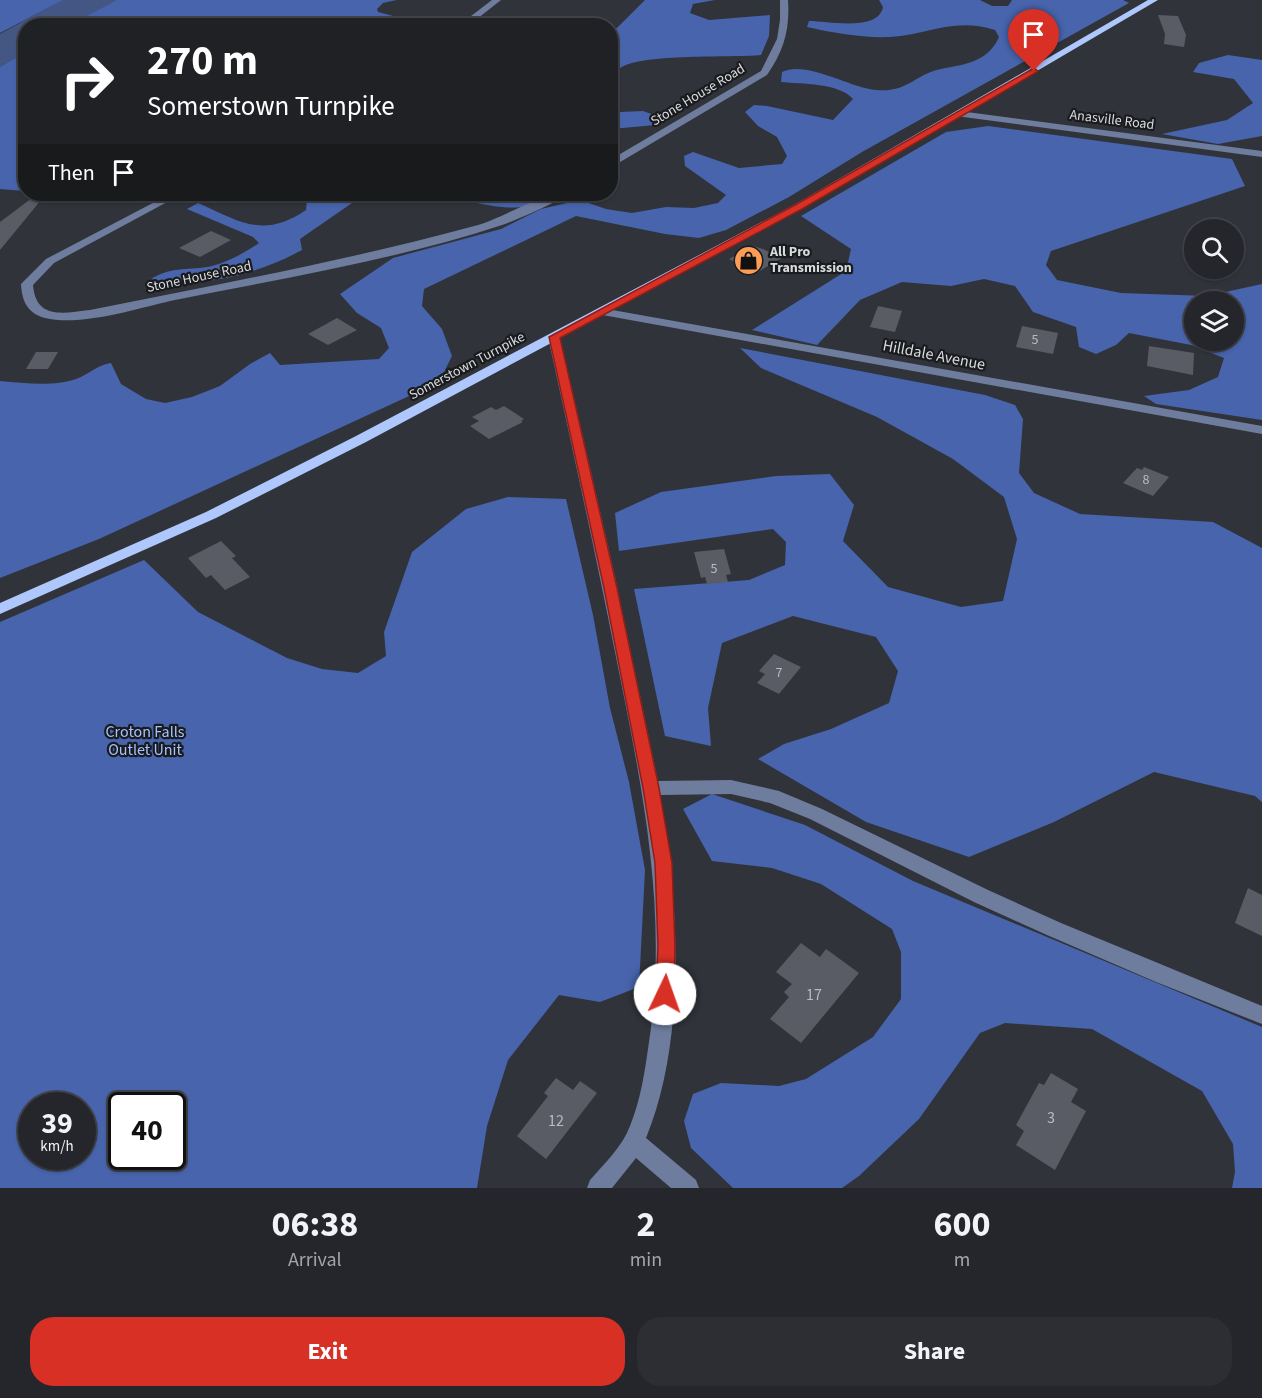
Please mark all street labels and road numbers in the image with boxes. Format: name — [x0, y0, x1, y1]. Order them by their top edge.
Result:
street label: Stone House Road — [647, 59, 749, 131]
street label: Anasville Road — [1069, 105, 1155, 135]
street label: Stone House Road — [145, 256, 253, 298]
street label: Somerstown Turnpike — [406, 327, 528, 405]
street label: Hilldale Avenue — [881, 334, 987, 376]

